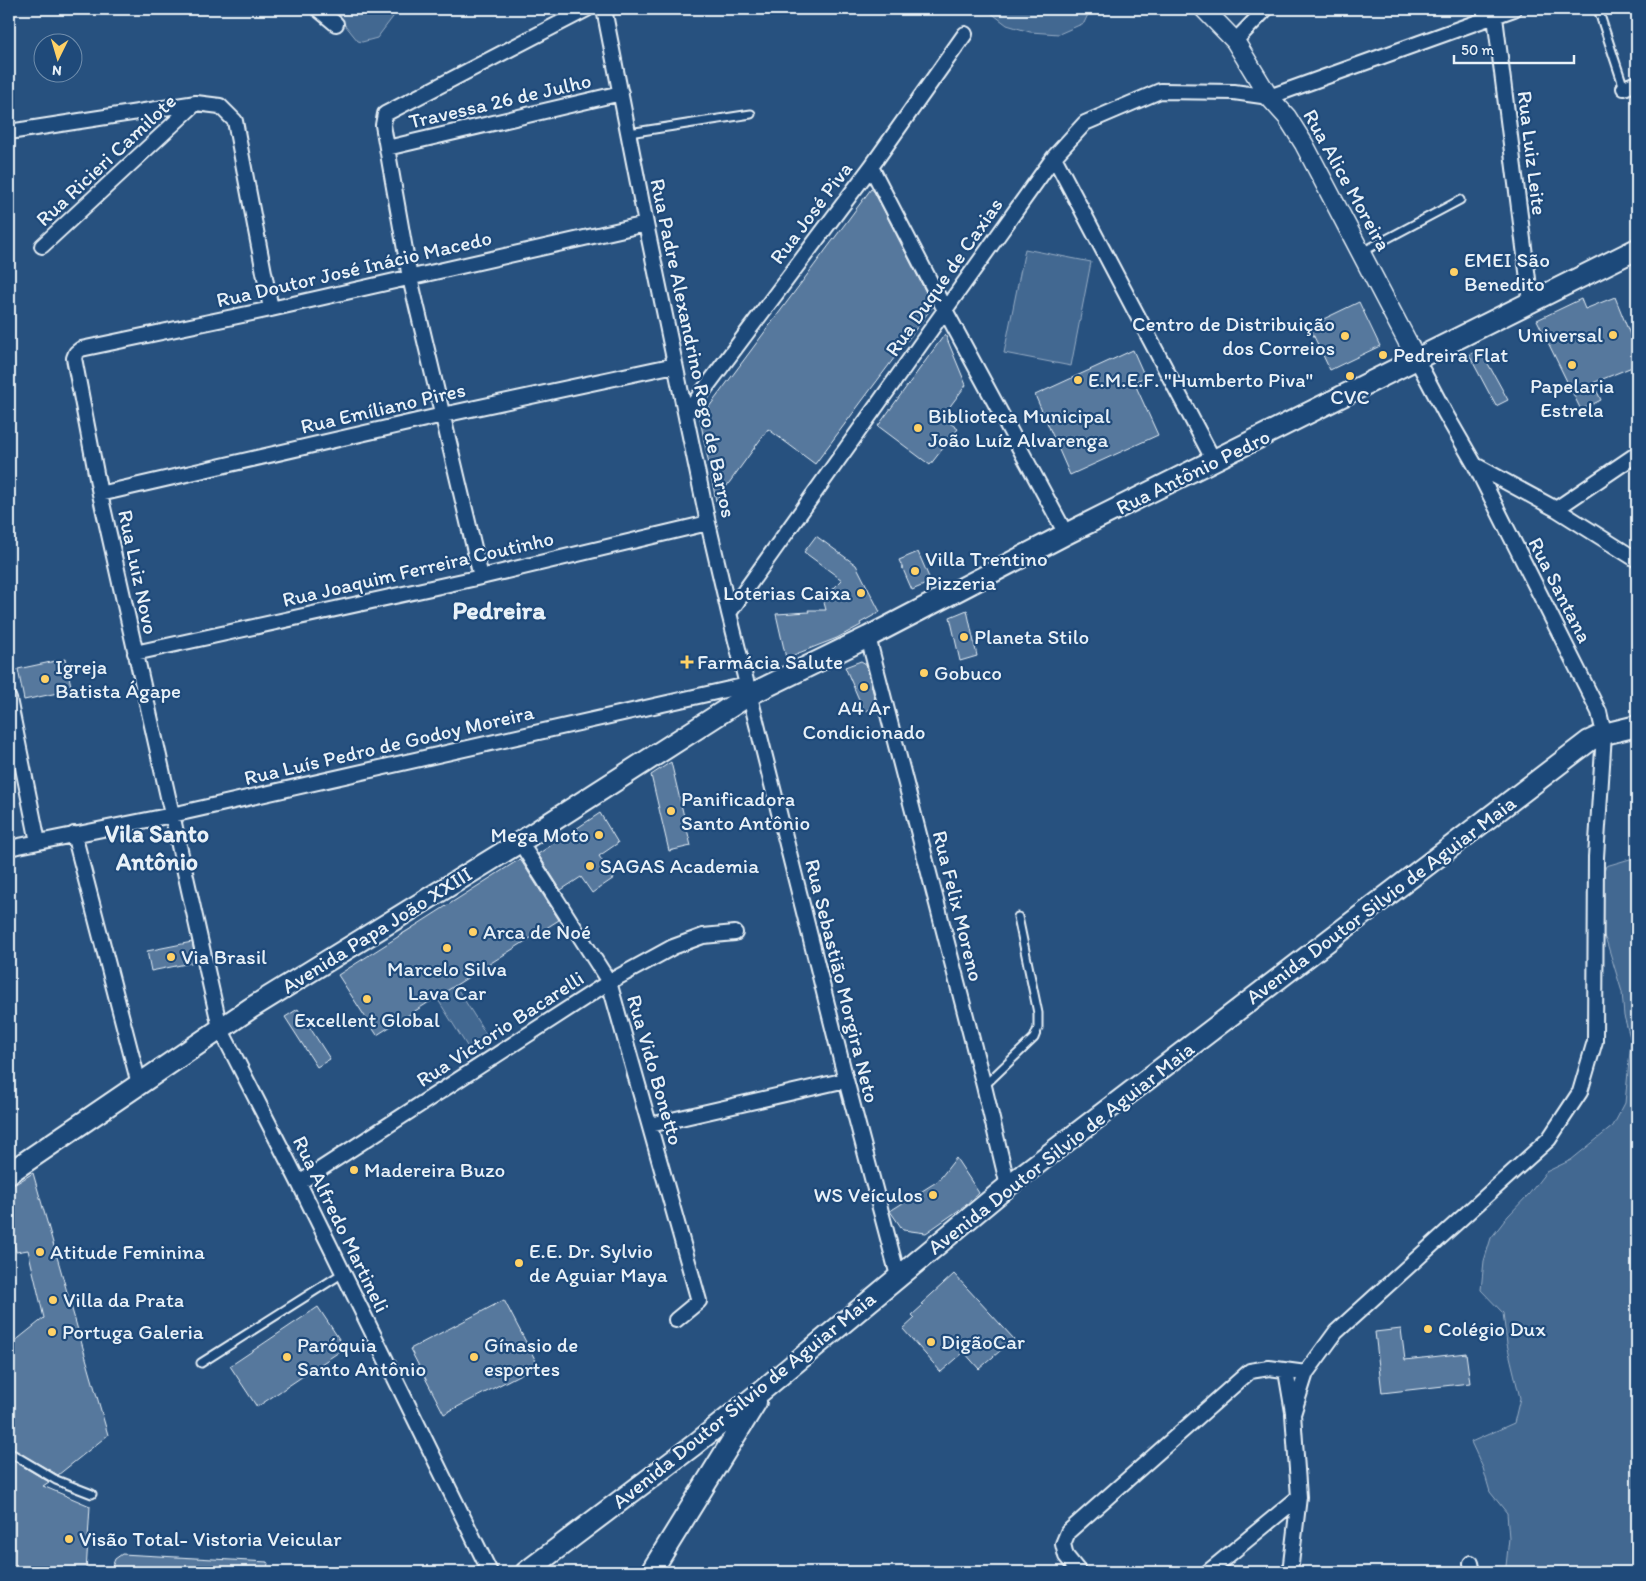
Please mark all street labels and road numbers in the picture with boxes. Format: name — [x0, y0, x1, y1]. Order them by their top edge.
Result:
street label: Travessa 26 de Julho — [406, 67, 593, 134]
street label: Rua Ricieri Camilote — [30, 88, 181, 231]
street label: Rua Luiz Leite — [1512, 89, 1553, 217]
street label: Rua Alice Moreira — [1298, 105, 1397, 255]
street label: Rua José Piva — [764, 157, 857, 269]
street label: Rua Padre Alexandrino Rego de Barros — [645, 176, 742, 520]
street label: Rua Duque de Caxias — [879, 193, 1008, 361]
street label: Rua Doutor José Inácio Macedo — [214, 225, 494, 312]
street label: Rua Emíliano Pires — [298, 376, 468, 439]
street label: Rua Antônio Pedro — [1112, 423, 1274, 520]
street label: Rua Luiz Novo — [113, 507, 164, 636]
street label: Rua Joaquim Ferreira Coutinho — [280, 525, 556, 612]
street label: Rua Santana — [1523, 533, 1598, 647]
street label: Rua Luís Pedro de Godoy Moreira — [242, 699, 536, 790]
street label: Avenida Doutor Silvio de Aguiar Maia — [1241, 790, 1521, 1009]
street label: Rua Felix Moreno — [928, 828, 989, 984]
street label: Rua Sebastião Morgira Neto — [800, 856, 885, 1105]
street label: Avenida Papa João XXIII — [277, 861, 477, 998]
street label: Rua Victorio Bacarelli — [411, 965, 588, 1092]
street label: Rua Vido Bonetto — [622, 992, 689, 1148]
street label: Avenida Doutor Silvio de Aguiar Maia — [922, 1036, 1199, 1260]
street label: Rua Alfredo Martineli — [288, 1131, 395, 1316]
street label: Avenida Doutor Silvio de Aguiar Maia — [607, 1286, 880, 1514]

